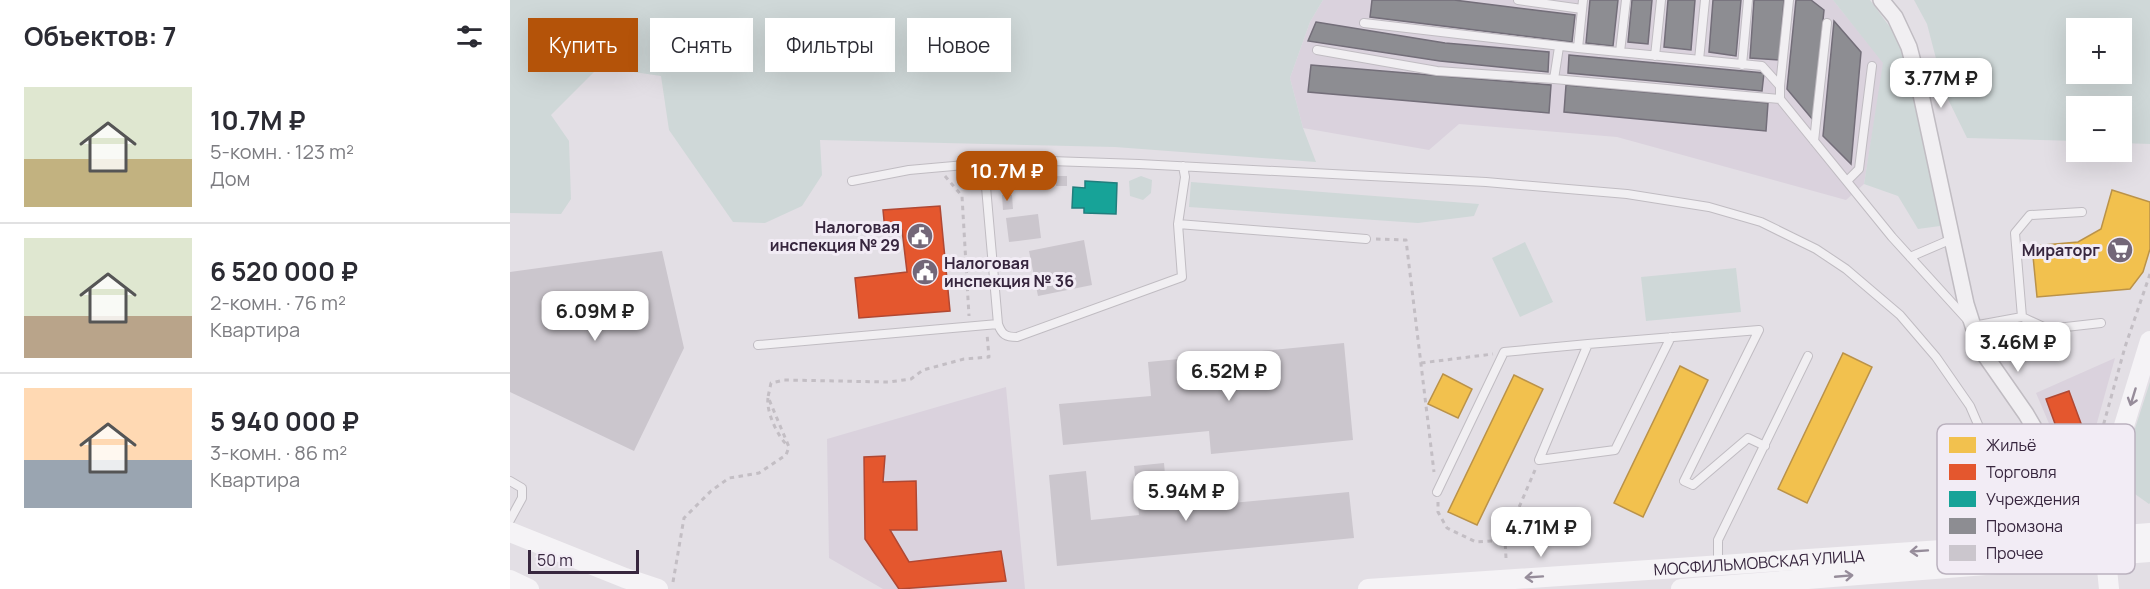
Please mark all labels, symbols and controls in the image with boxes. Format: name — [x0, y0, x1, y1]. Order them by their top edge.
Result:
text: Объектов: 7 — [24, 18, 176, 54]
chip: Купить — [528, 18, 638, 72]
chip: Снять — [650, 18, 753, 72]
chip: Фильтры — [765, 18, 895, 72]
chip: Новое — [907, 18, 1011, 72]
map controls — [2066, 18, 2132, 162]
button: + — [2066, 18, 2132, 84]
icon: filters — [453, 20, 486, 53]
pin: 3.77M ₽ — [1886, 58, 1996, 109]
text: 3.77M ₽ — [1904, 64, 1978, 91]
button: − — [2066, 96, 2132, 162]
text: 10.7M ₽ — [210, 102, 306, 138]
icon: home — [72, 111, 144, 183]
text: 5-комн. · 123 m² — [210, 138, 354, 165]
pin: 10.7M ₽ — [952, 151, 1062, 202]
text: 10.7M ₽ — [970, 157, 1044, 184]
text: Дом — [210, 165, 250, 192]
place label: Налоговая инспекция № 29 — [770, 216, 900, 256]
public building icon: Налоговая инспекция № 29 — [905, 221, 935, 251]
supermarket icon: Мираторг — [2105, 235, 2135, 265]
place label: Мираторг — [2022, 239, 2100, 261]
place label: Налоговая инспекция № 36 — [944, 252, 1074, 292]
text: 6 520 000 ₽ — [210, 253, 358, 289]
public building icon: Налоговая инспекция № 36 — [910, 257, 940, 287]
icon: home — [72, 262, 144, 334]
text: 2-комн. · 76 m² — [210, 289, 346, 316]
pin: 6.09M ₽ — [540, 291, 650, 342]
text: 6.09M ₽ — [556, 297, 634, 324]
text: Квартира — [210, 316, 300, 343]
pin: 3.46M ₽ — [1963, 322, 2073, 373]
text: 3.46M ₽ — [1979, 328, 2057, 355]
pin: 6.52M ₽ — [1174, 351, 1284, 402]
text: 6.52M ₽ — [1191, 357, 1267, 384]
one-way arrow — [2127, 387, 2138, 406]
text: 5 940 000 ₽ — [210, 403, 359, 439]
icon: home — [72, 412, 144, 484]
legend — [1937, 424, 2135, 574]
text: Жильё — [1986, 434, 2036, 456]
text: 3-комн. · 86 m² — [210, 439, 347, 466]
text: Торговля — [1986, 461, 2057, 483]
text: Квартира — [210, 466, 300, 493]
pin: 5.94M ₽ — [1131, 471, 1241, 522]
text: 5.94M ₽ — [1147, 477, 1225, 504]
text: Учреждения — [1986, 488, 2080, 510]
pin: 4.71M ₽ — [1486, 507, 1596, 558]
text: 4.71M ₽ — [1505, 513, 1577, 540]
text: Промзона — [1986, 515, 2063, 537]
text: Прочее — [1986, 542, 2043, 564]
street label: МОСФИЛЬМОВСКАЯ УЛИЦА — [1653, 544, 1865, 581]
one-way arrow — [1910, 546, 1930, 557]
scale bar — [528, 547, 639, 574]
text: 50 m — [537, 549, 573, 571]
one-way arrow — [1833, 570, 1853, 581]
one-way arrow — [1524, 572, 1544, 583]

